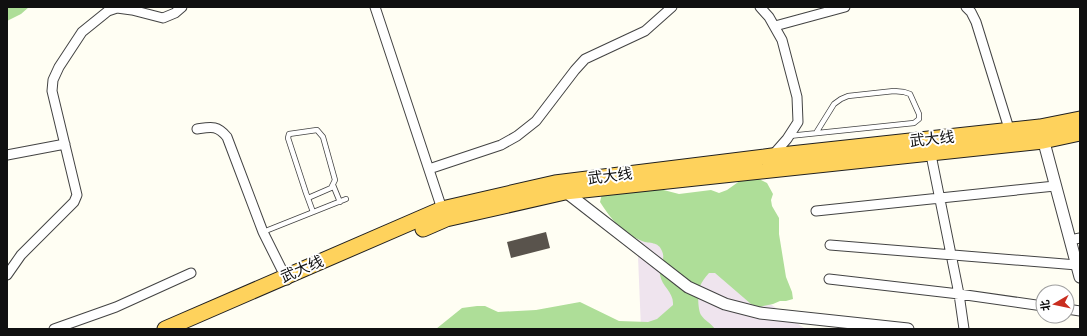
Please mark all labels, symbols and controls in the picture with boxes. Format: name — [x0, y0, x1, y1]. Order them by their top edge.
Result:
street label: 武大线 — [909, 128, 955, 150]
street label: 武大线 — [587, 164, 633, 188]
street label: 武大线 — [278, 252, 326, 286]
north arrow — [1035, 284, 1075, 324]
text: 北 — [1038, 299, 1053, 312]

